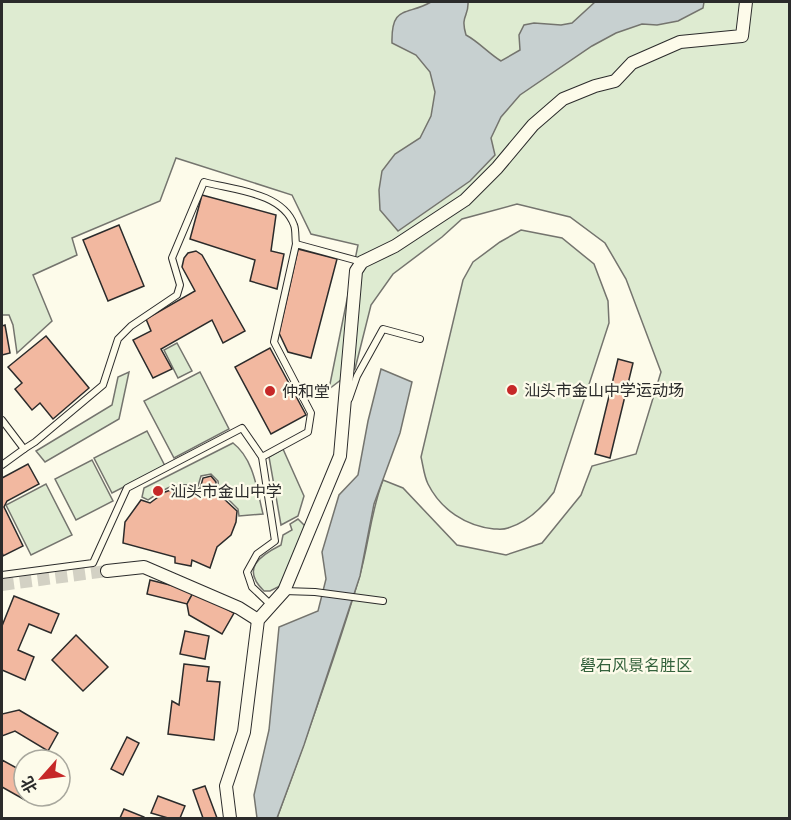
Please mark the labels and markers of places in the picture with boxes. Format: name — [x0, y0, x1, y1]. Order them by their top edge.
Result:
place label: 汕头市金山中学运动场 — [524, 379, 684, 401]
place label: 仲和堂 — [282, 380, 330, 402]
marker: 汕头市金山中学运动场 — [505, 383, 519, 397]
marker: 仲和堂 — [263, 384, 277, 398]
place label: 汕头市金山中学 — [170, 480, 282, 502]
marker: 汕头市金山中学 — [151, 484, 165, 498]

